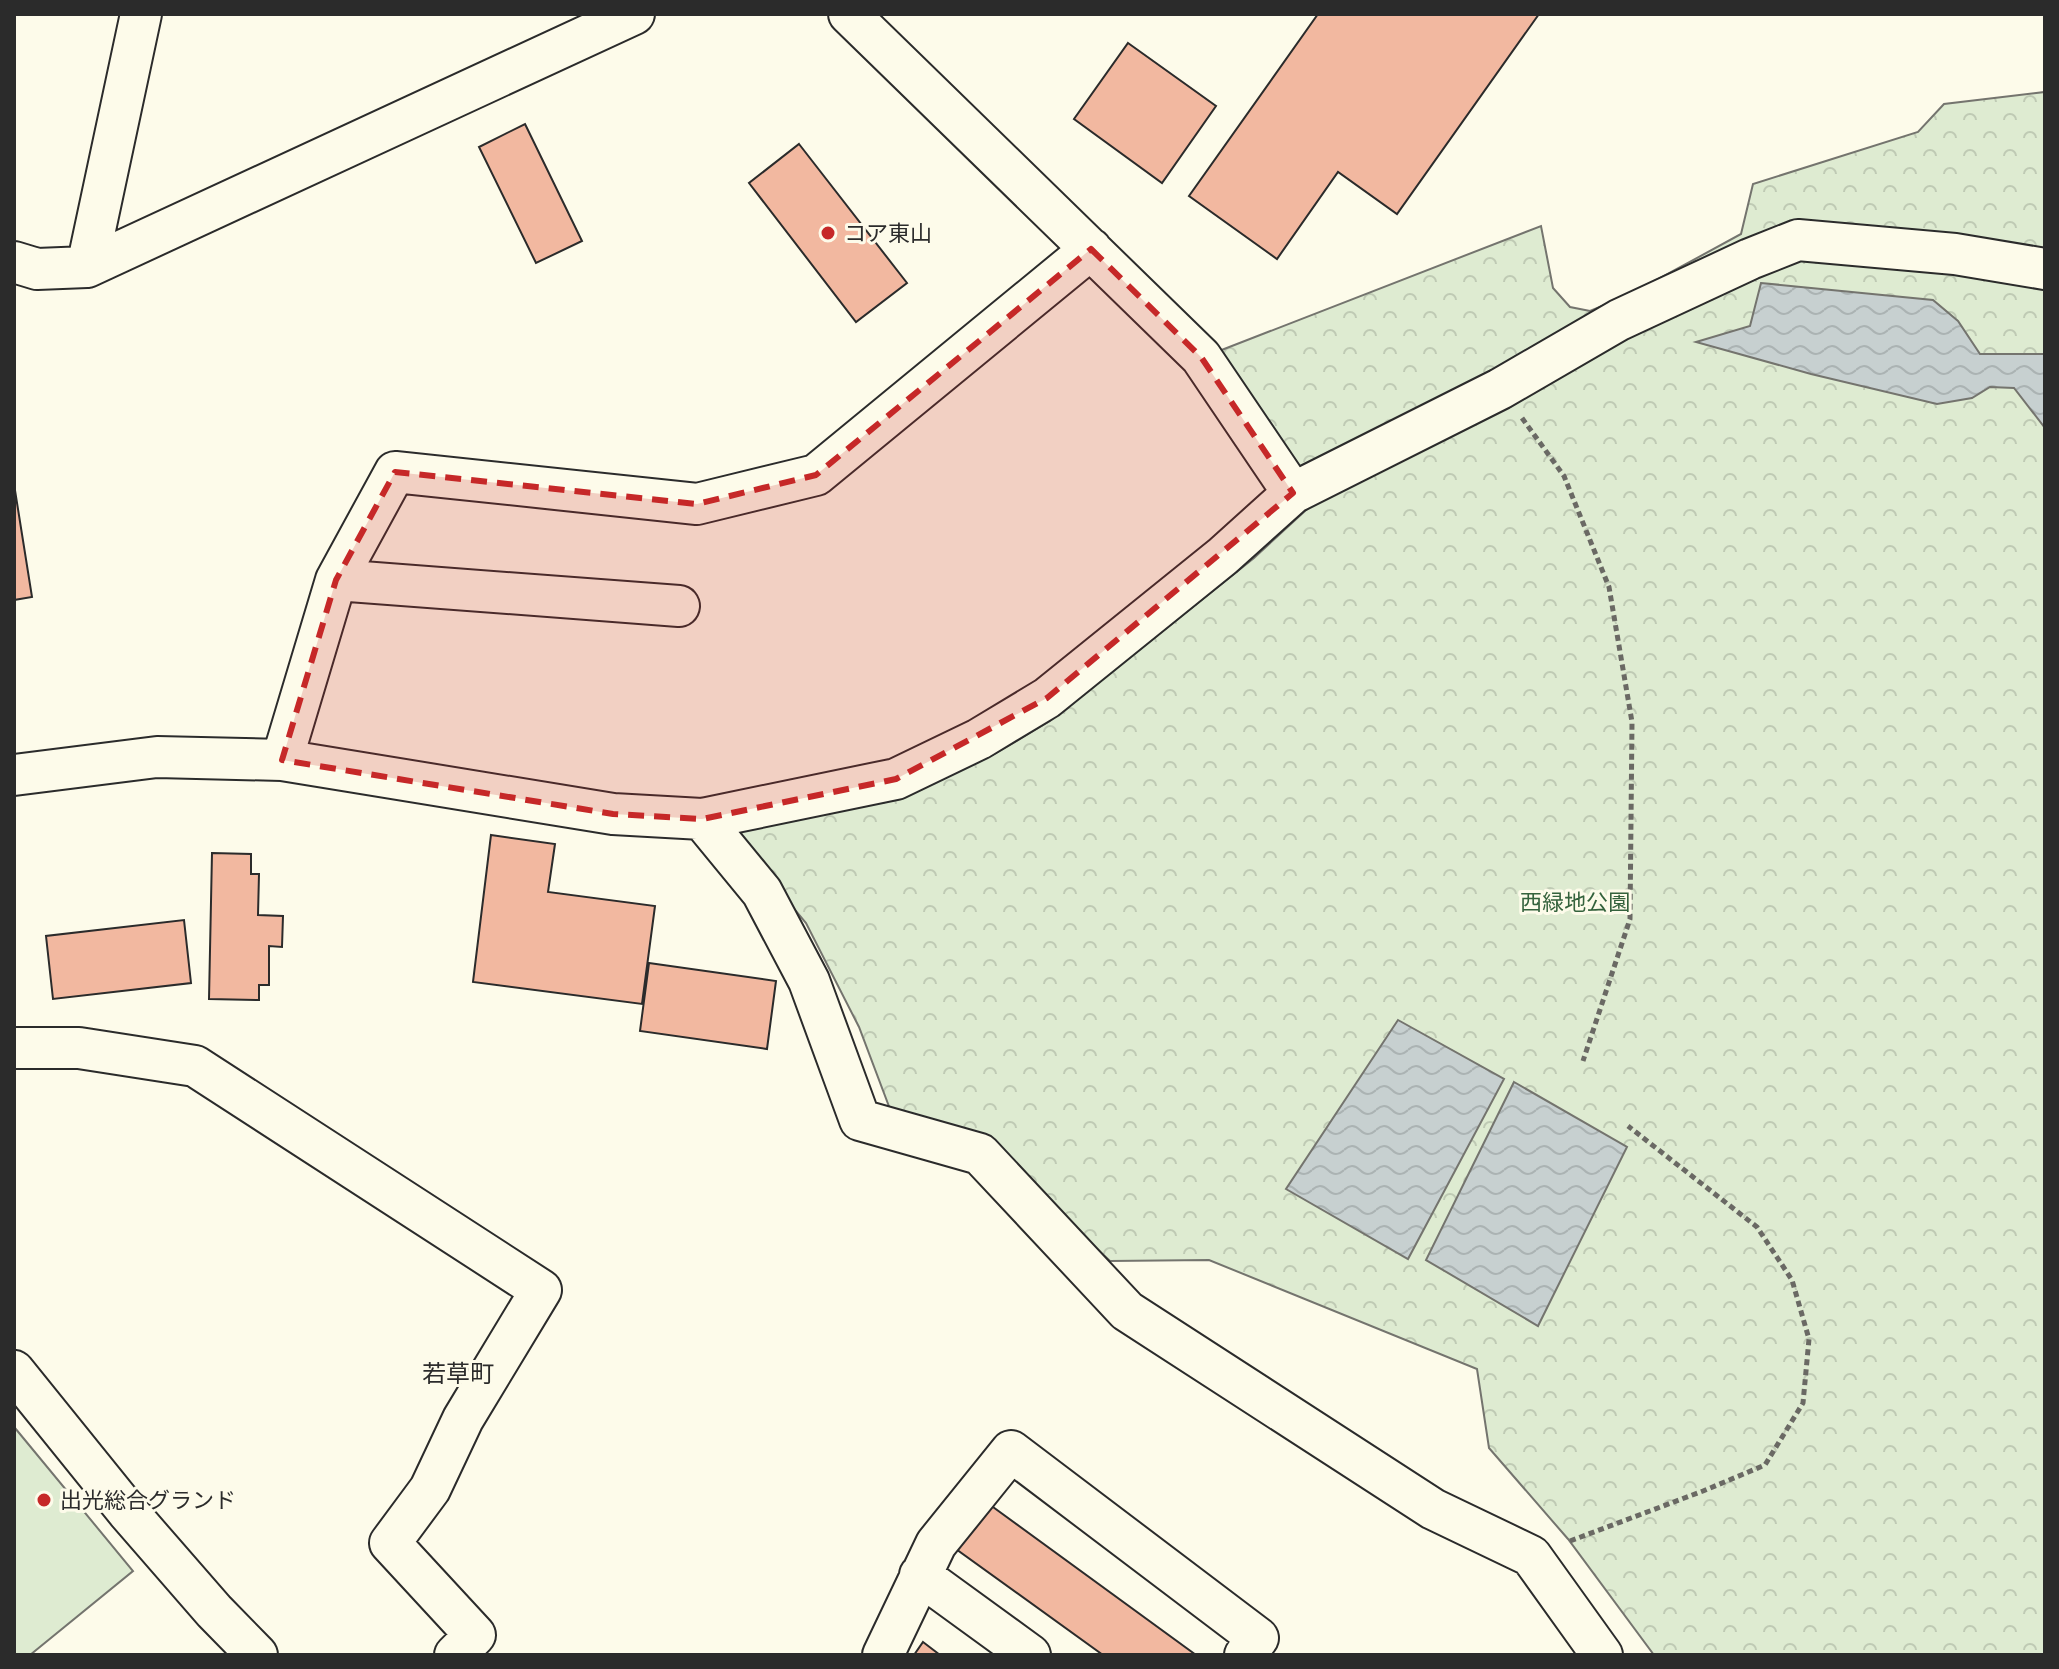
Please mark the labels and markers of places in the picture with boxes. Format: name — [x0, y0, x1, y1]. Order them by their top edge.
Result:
place label: コア東山 — [844, 221, 932, 246]
marker: コア東山 — [819, 224, 837, 242]
place label: 出光総合グランド — [60, 1488, 236, 1513]
marker: 出光総合グランド — [35, 1491, 53, 1509]

